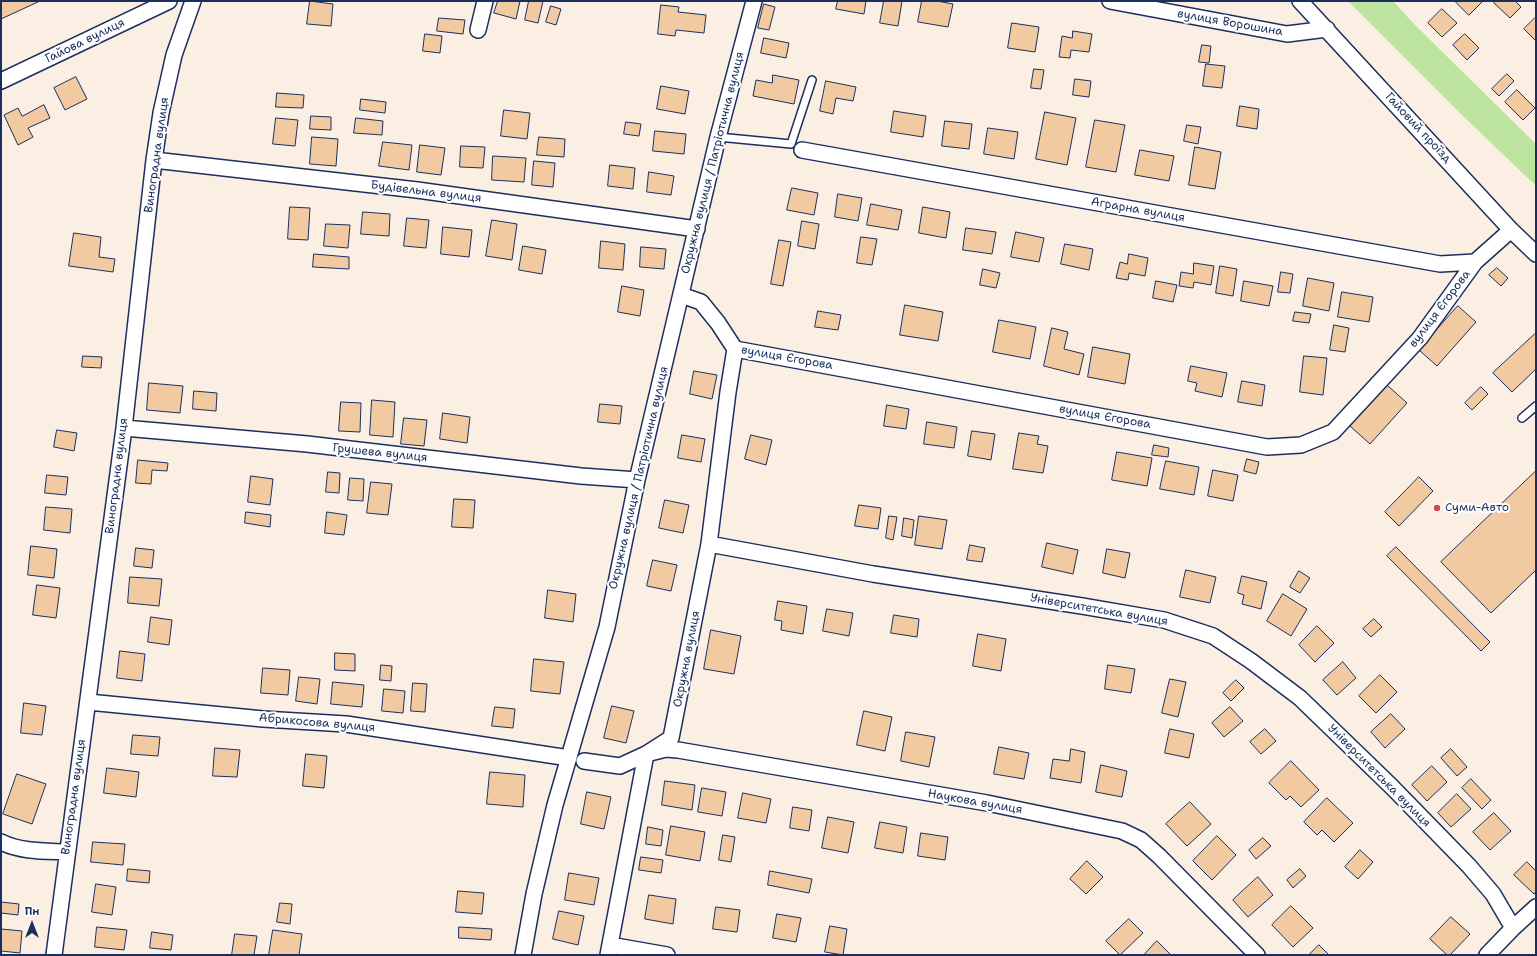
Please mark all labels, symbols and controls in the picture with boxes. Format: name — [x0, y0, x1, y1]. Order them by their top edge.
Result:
street label: вулиця Ворошина — [1176, 7, 1284, 39]
street label: Гайова вулиця — [43, 16, 127, 66]
street label: Окружна вулиця / Патріотична вулиця — [678, 50, 748, 276]
street label: Гайовий проїзд — [1382, 90, 1454, 166]
street label: Виноградна вулиця — [142, 96, 172, 214]
street label: Будівельна вулиця — [370, 178, 482, 206]
street label: Аграрна вулиця — [1090, 195, 1186, 225]
street label: вулиця Єгорова — [1406, 268, 1474, 350]
street label: вулиця Єгорова — [740, 343, 834, 373]
street label: Окружна вулиця / Патріотична вулиця — [606, 365, 672, 591]
street label: вулиця Єгорова — [1058, 402, 1152, 432]
street label: Виноградна вулиця — [103, 417, 131, 535]
street label: Грушева вулиця — [332, 441, 428, 465]
place label: Суми-Авто — [1445, 501, 1509, 515]
marker: Суми-Авто — [1432, 503, 1442, 513]
street label: Університетська вулиця — [1029, 591, 1169, 629]
street label: Окружна вулиця — [671, 609, 703, 709]
street label: Абрикосова вулиця — [258, 711, 376, 735]
street label: Університетська вулиця — [1325, 722, 1433, 830]
street label: Виноградна вулиця — [59, 738, 89, 856]
street label: Наукова вулиця — [927, 787, 1023, 817]
north arrow — [12, 904, 52, 944]
text: Пн — [25, 904, 39, 919]

